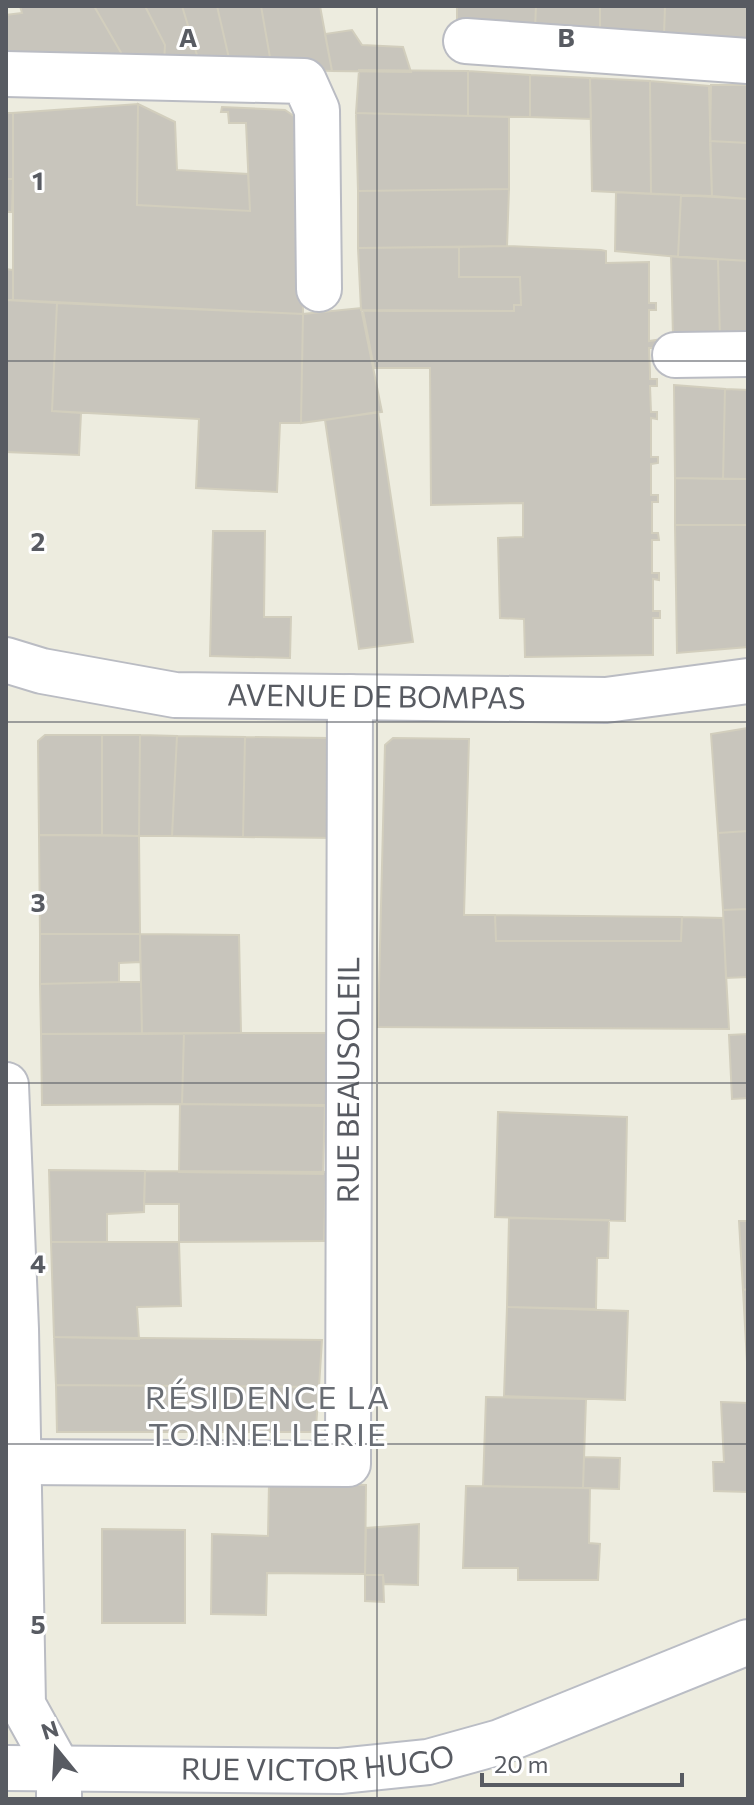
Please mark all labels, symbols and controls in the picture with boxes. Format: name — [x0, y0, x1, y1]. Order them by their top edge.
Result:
text: A — [179, 21, 198, 52]
text: B — [557, 21, 575, 52]
text: 1 — [32, 164, 44, 195]
text: 2 — [31, 525, 45, 556]
street label: AVENUE DE BOMPAS — [227, 675, 526, 715]
text: 3 — [30, 886, 46, 917]
street label: RUE BEAUSOLEIL — [328, 957, 365, 1203]
text: 4 — [30, 1247, 46, 1278]
district label: RÉSIDENCE LA TONNELLERIE — [145, 1376, 391, 1453]
text: 5 — [30, 1608, 46, 1639]
north arrow — [16, 1709, 96, 1789]
text: N — [38, 1714, 62, 1745]
street label: RUE VICTOR HUGO — [181, 1735, 458, 1787]
scale bar — [482, 1737, 682, 1787]
text: 20 m — [494, 1749, 548, 1778]

